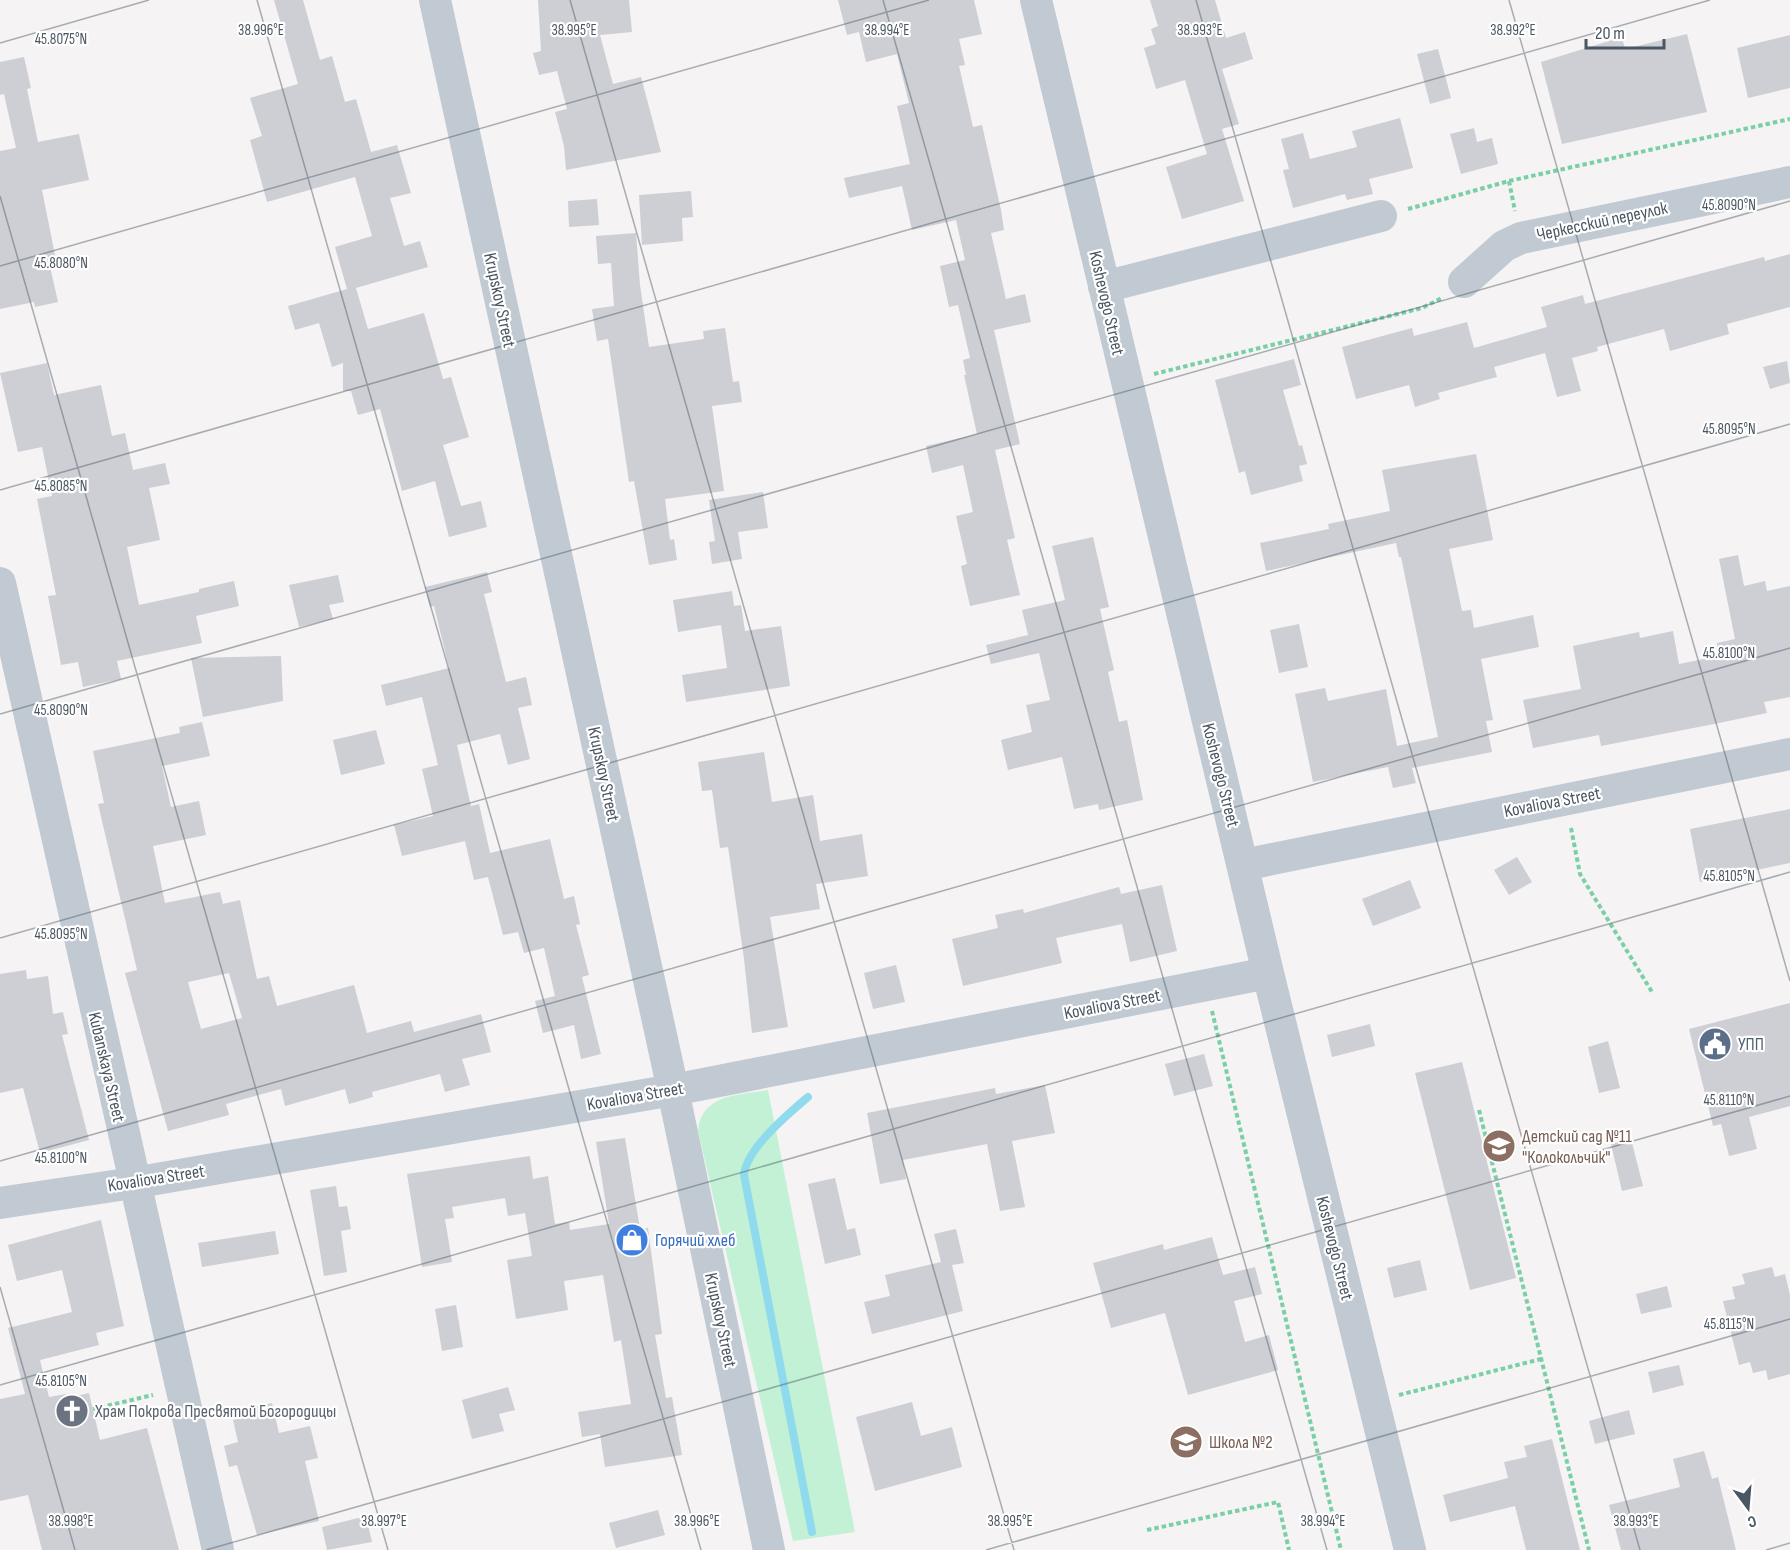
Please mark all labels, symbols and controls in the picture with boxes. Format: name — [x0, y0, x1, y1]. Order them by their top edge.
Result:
scale bar — [1586, 12, 1664, 50]
text: 38.996°E — [238, 21, 284, 40]
text: 38.995°E — [551, 21, 597, 40]
text: 38.994°E — [865, 21, 909, 40]
text: 38.993°E — [1177, 21, 1223, 40]
text: 38.992°E — [1490, 21, 1536, 40]
text: 20 m — [1595, 23, 1625, 44]
text: 45.8075°N — [35, 30, 87, 49]
text: 45.8090°N — [1702, 196, 1756, 215]
street label: Черкесский переулок — [1535, 197, 1670, 246]
street label: Koshevogo Street — [1084, 249, 1129, 358]
street label: Krupskoy Street — [479, 251, 520, 350]
text: 45.8080°N — [34, 254, 88, 273]
text: 45.8095°N — [1702, 420, 1756, 439]
text: 45.8085°N — [34, 477, 88, 496]
text: 45.8100°N — [1703, 644, 1755, 663]
text: 45.8090°N — [34, 701, 88, 720]
street label: Koshevogo Street — [1197, 721, 1244, 830]
street label: Krupskoy Street — [583, 725, 624, 824]
street label: Kovaliova Street — [1502, 783, 1603, 822]
text: 45.8105°N — [1703, 867, 1755, 886]
text: 45.8095°N — [34, 925, 88, 944]
street label: Kovaliova Street — [1062, 985, 1163, 1024]
street label: Kubanskaya Street — [84, 1010, 129, 1125]
public building icon: УПП — [1697, 1026, 1733, 1062]
place label: УПП — [1738, 1034, 1764, 1055]
street label: Kovaliova Street — [585, 1078, 685, 1115]
text: 45.8110°N — [1704, 1091, 1754, 1110]
place label: Детский сад №11 "Колокольчик" — [1522, 1126, 1632, 1168]
school or university icon: Детский сад №11 "Колокольчик" — [1481, 1128, 1517, 1164]
text: 45.8100°N — [35, 1149, 87, 1168]
street label: Kovaliova Street — [106, 1160, 206, 1197]
street label: Koshevogo Street — [1311, 1194, 1358, 1303]
shop icon: Горячий хлеб — [614, 1222, 650, 1258]
place label: Горячий хлеб — [655, 1230, 735, 1251]
street label: Krupskoy Street — [700, 1271, 741, 1370]
text: 45.8115°N — [1704, 1315, 1754, 1334]
text: 45.8105°N — [35, 1372, 87, 1391]
church icon: Храм Покрова Пресвятой Богородицы — [54, 1393, 90, 1429]
place label: Храм Покрова Пресвятой Богородицы — [94, 1401, 336, 1422]
school or university icon: Школа №2 — [1168, 1424, 1204, 1460]
place label: Школа №2 — [1209, 1432, 1273, 1453]
north arrow — [1718, 1478, 1778, 1538]
text: С — [1745, 1511, 1758, 1531]
text: 38.998°E — [48, 1512, 94, 1531]
text: 38.997°E — [361, 1512, 407, 1531]
text: 38.996°E — [674, 1512, 720, 1531]
text: 38.995°E — [987, 1512, 1033, 1531]
text: 38.994°E — [1301, 1512, 1345, 1531]
text: 38.993°E — [1613, 1512, 1659, 1531]

